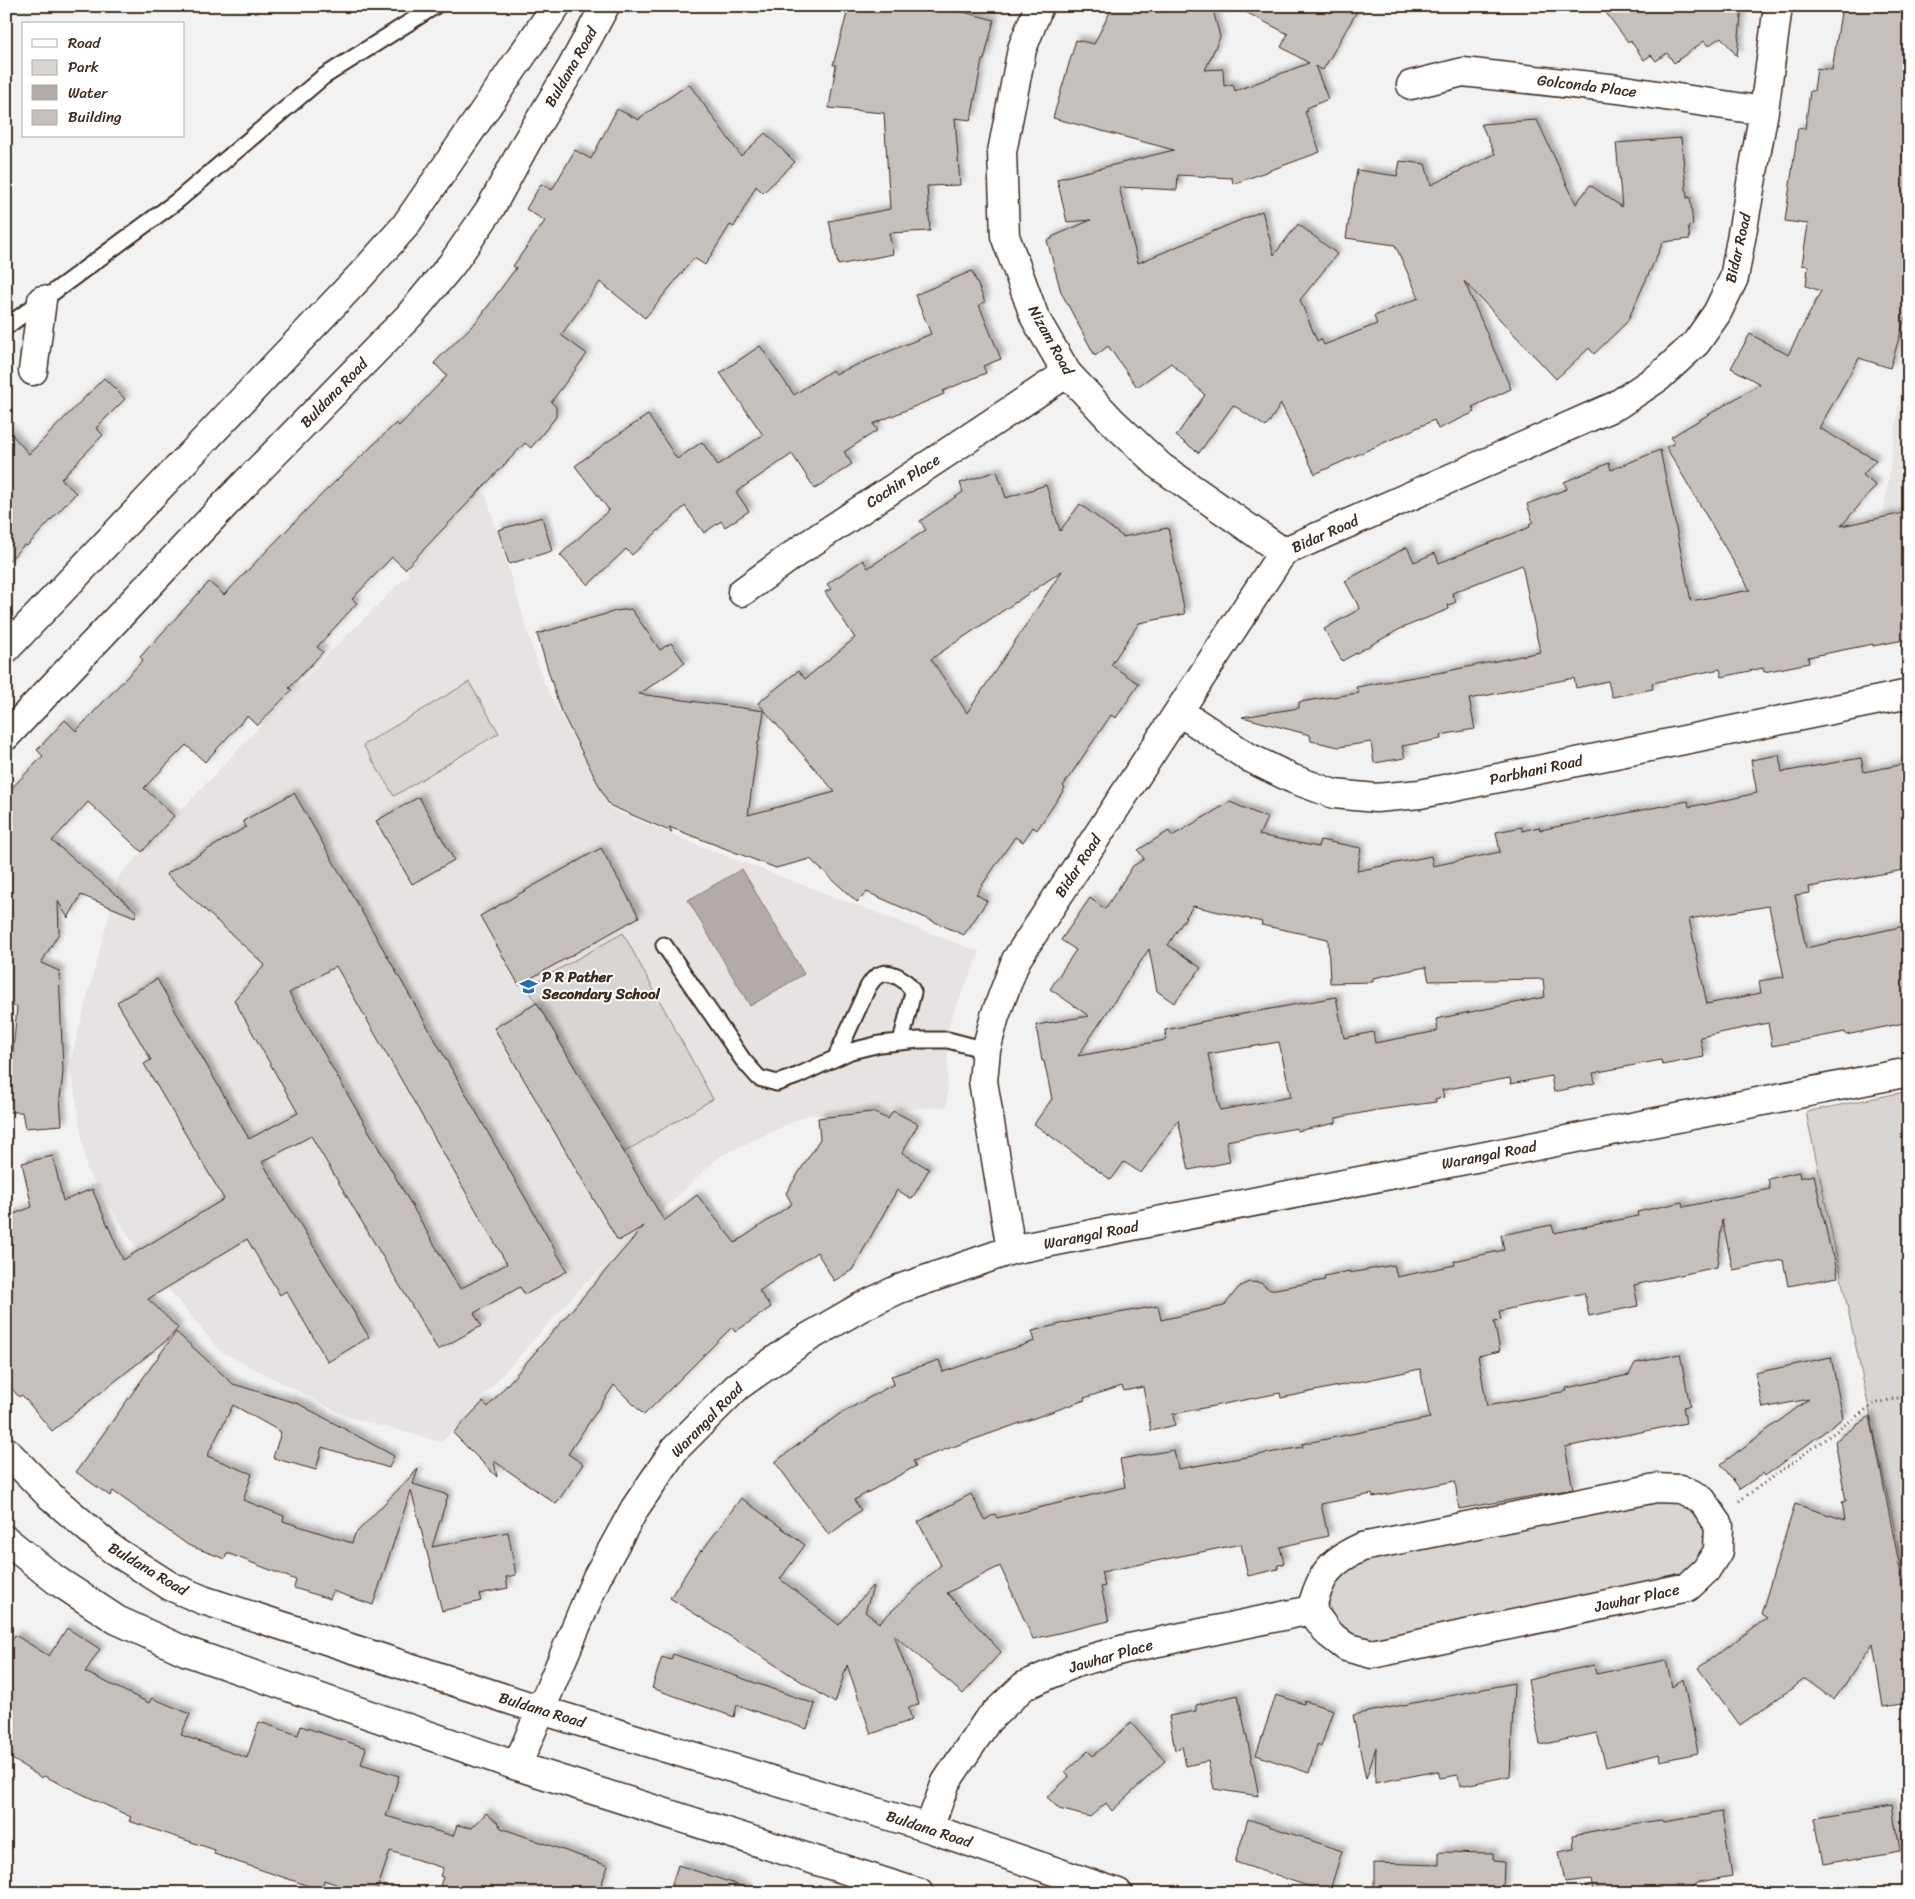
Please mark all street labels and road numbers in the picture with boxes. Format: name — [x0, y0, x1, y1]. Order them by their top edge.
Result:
street label: Buldana Road — [538, 21, 605, 112]
street label: Golconda Place — [1536, 67, 1638, 105]
street label: Bidar Road — [1717, 209, 1759, 286]
street label: Nizam Road — [1021, 300, 1081, 381]
street label: Buldana Road — [294, 351, 375, 434]
street label: Cochin Place — [860, 447, 946, 515]
street label: Bidar Road — [1287, 507, 1364, 560]
street label: Parbhani Road — [1487, 747, 1586, 793]
street label: Bidar Road — [1048, 828, 1109, 903]
street label: Warangal Road — [1439, 1133, 1540, 1177]
street label: Warangal Road — [1041, 1213, 1142, 1257]
street label: Warangal Road — [664, 1376, 751, 1464]
street label: Buldana Road — [103, 1535, 194, 1604]
street label: Jawhar Place — [1591, 1576, 1682, 1620]
street label: Jawhar Place — [1065, 1632, 1156, 1681]
street label: Buldana Road — [496, 1685, 589, 1736]
street label: Buldana Road — [883, 1803, 976, 1855]

